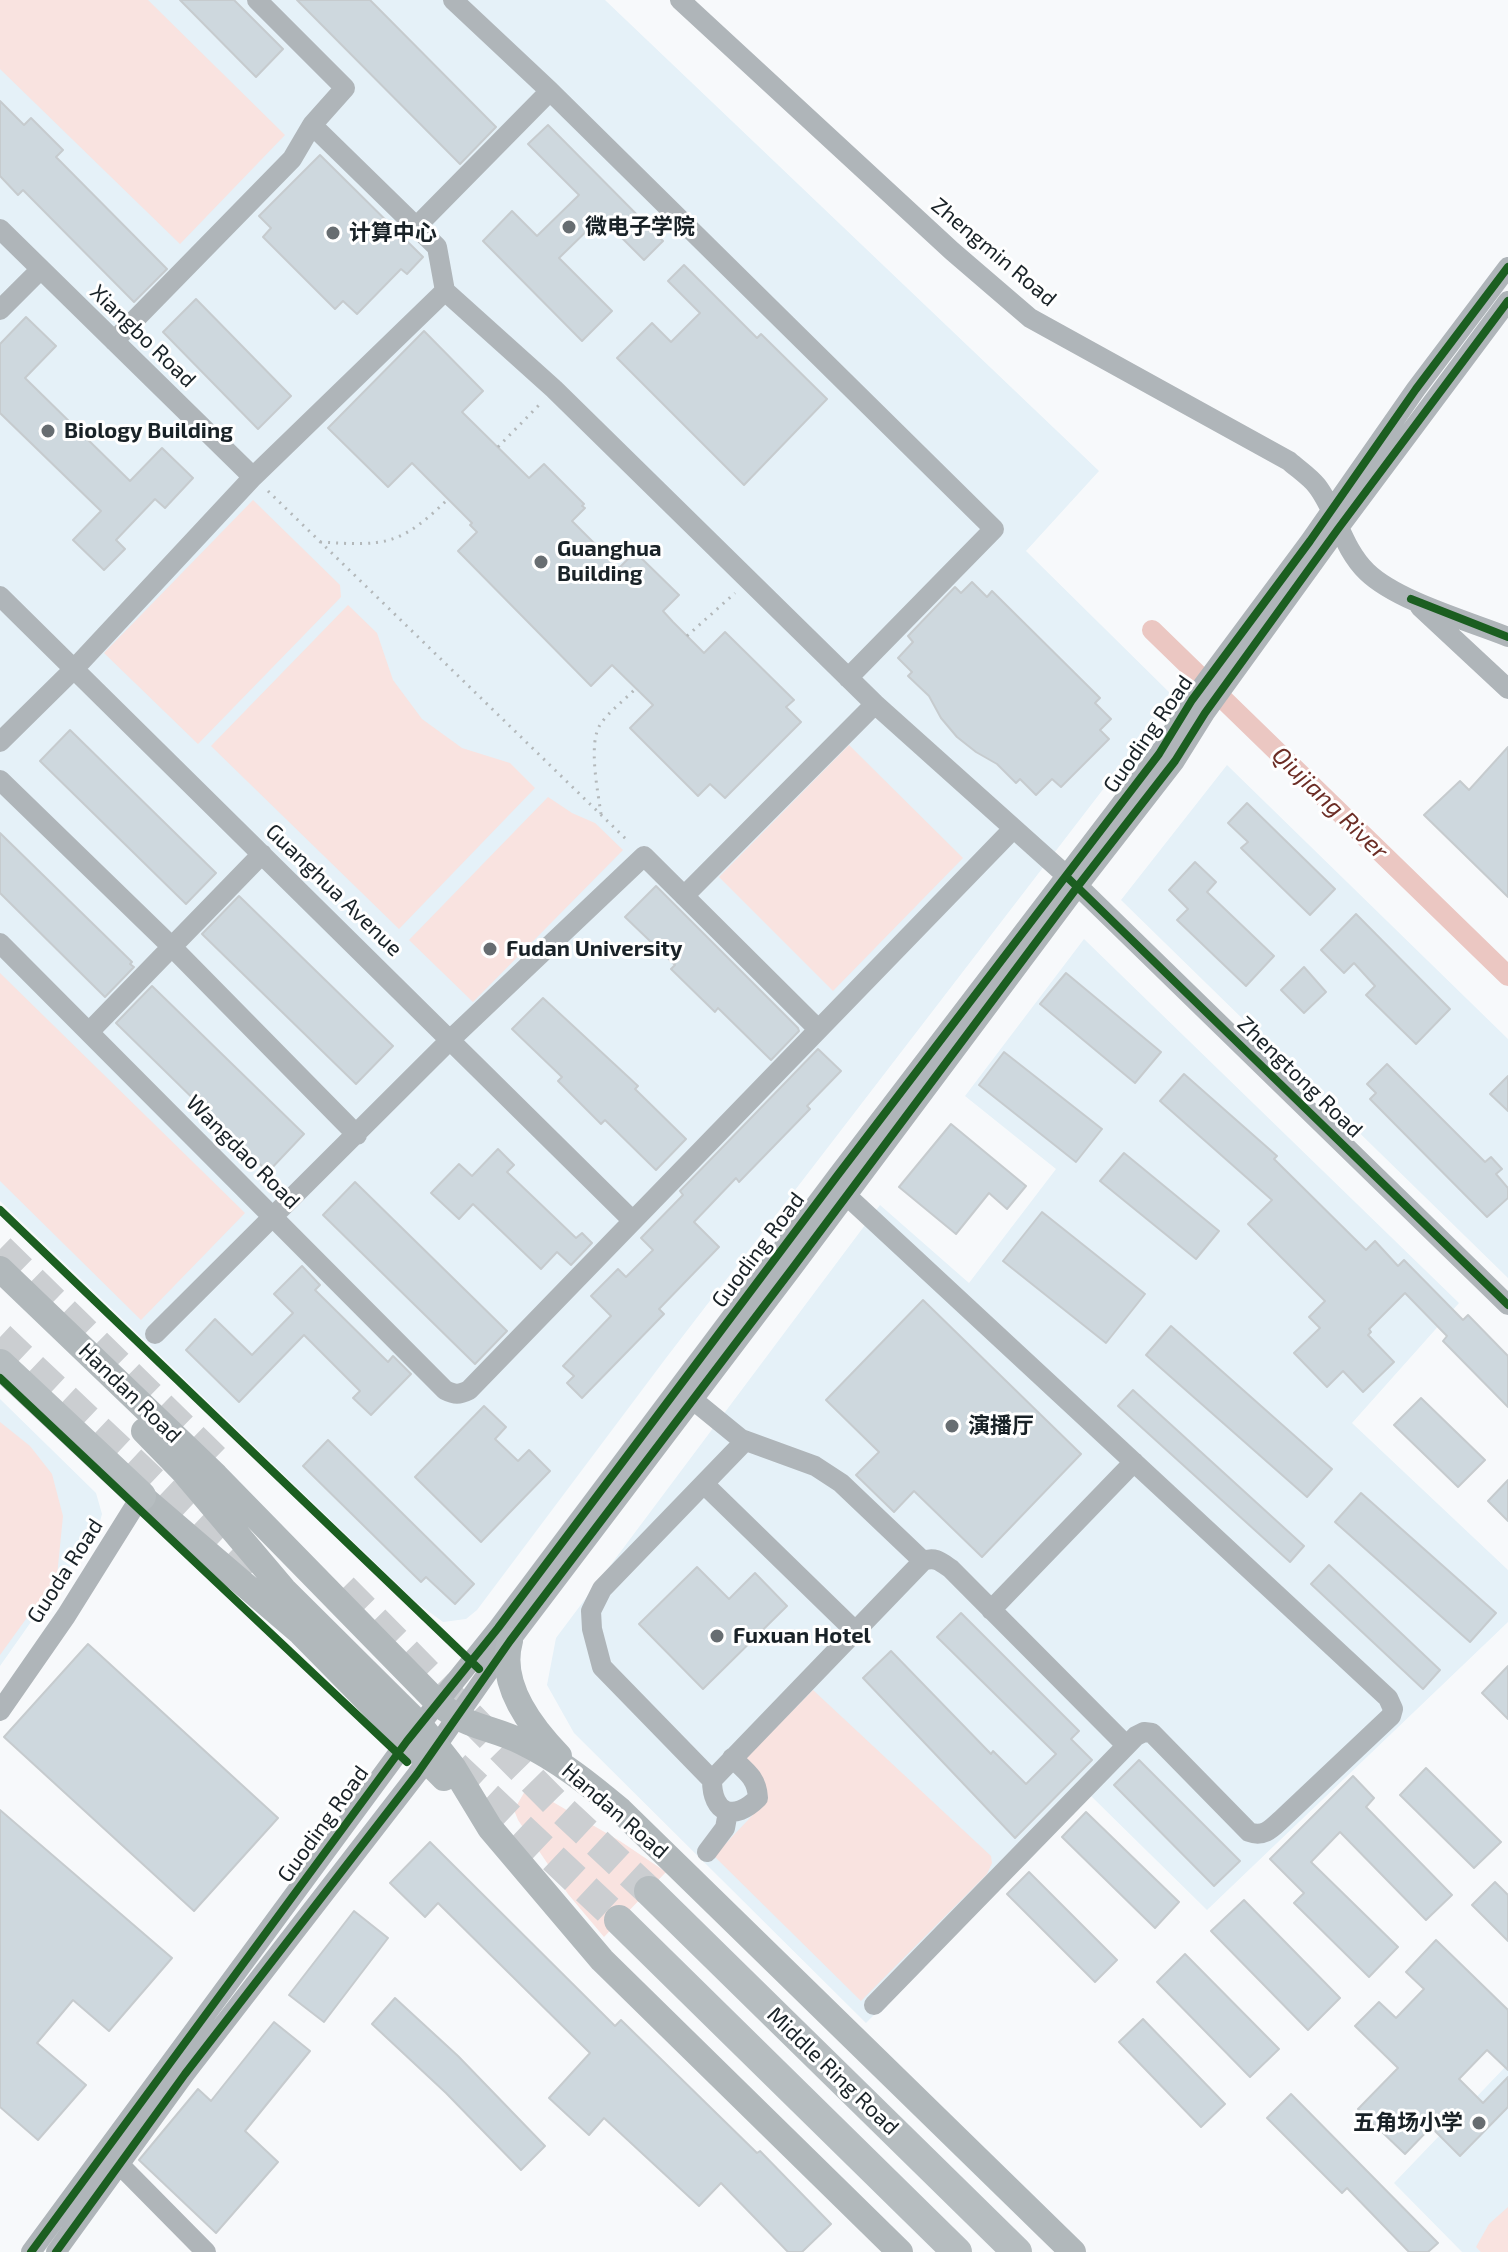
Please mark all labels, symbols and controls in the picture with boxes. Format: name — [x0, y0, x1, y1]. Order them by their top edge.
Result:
street label: Zhengmin Road — [926, 192, 1062, 312]
place label: 微电子学院 — [585, 214, 695, 240]
marker: 微电子学院 — [560, 218, 578, 236]
place label: 计算中心 — [349, 220, 437, 246]
marker: 计算中心 — [324, 224, 342, 242]
street label: Xiangbo Road — [85, 279, 201, 393]
place label: Biology Building — [64, 418, 233, 444]
marker: Biology Building — [39, 422, 57, 440]
place label: Guanghua Building — [557, 536, 662, 588]
marker: Guanghua Building — [532, 553, 550, 571]
street label: Guoding Road — [1098, 670, 1198, 798]
water label: Qiujiang River — [1266, 741, 1394, 865]
street label: Guanghua Avenue — [260, 818, 408, 962]
place label: Fudan University — [506, 936, 682, 962]
marker: Fudan University — [481, 940, 499, 958]
street label: Zhengtong Road — [1232, 1011, 1368, 1143]
street label: Wangdao Road — [180, 1089, 306, 1215]
street label: Guoding Road — [706, 1187, 810, 1313]
street label: Handan Road — [73, 1337, 187, 1449]
place label: 演播厅 — [968, 1413, 1034, 1439]
marker: 演播厅 — [943, 1417, 961, 1435]
street label: Guoda Road — [21, 1514, 109, 1628]
place label: Fuxuan Hotel — [733, 1623, 871, 1649]
marker: Fuxuan Hotel — [708, 1627, 726, 1645]
street label: Handan Road — [556, 1758, 674, 1864]
street label: Guoding Road — [272, 1761, 374, 1887]
street label: Middle Ring Road — [762, 2001, 904, 2141]
place label: 五角场小学 — [1353, 2110, 1463, 2136]
marker: 五角场小学 — [1470, 2114, 1488, 2132]

